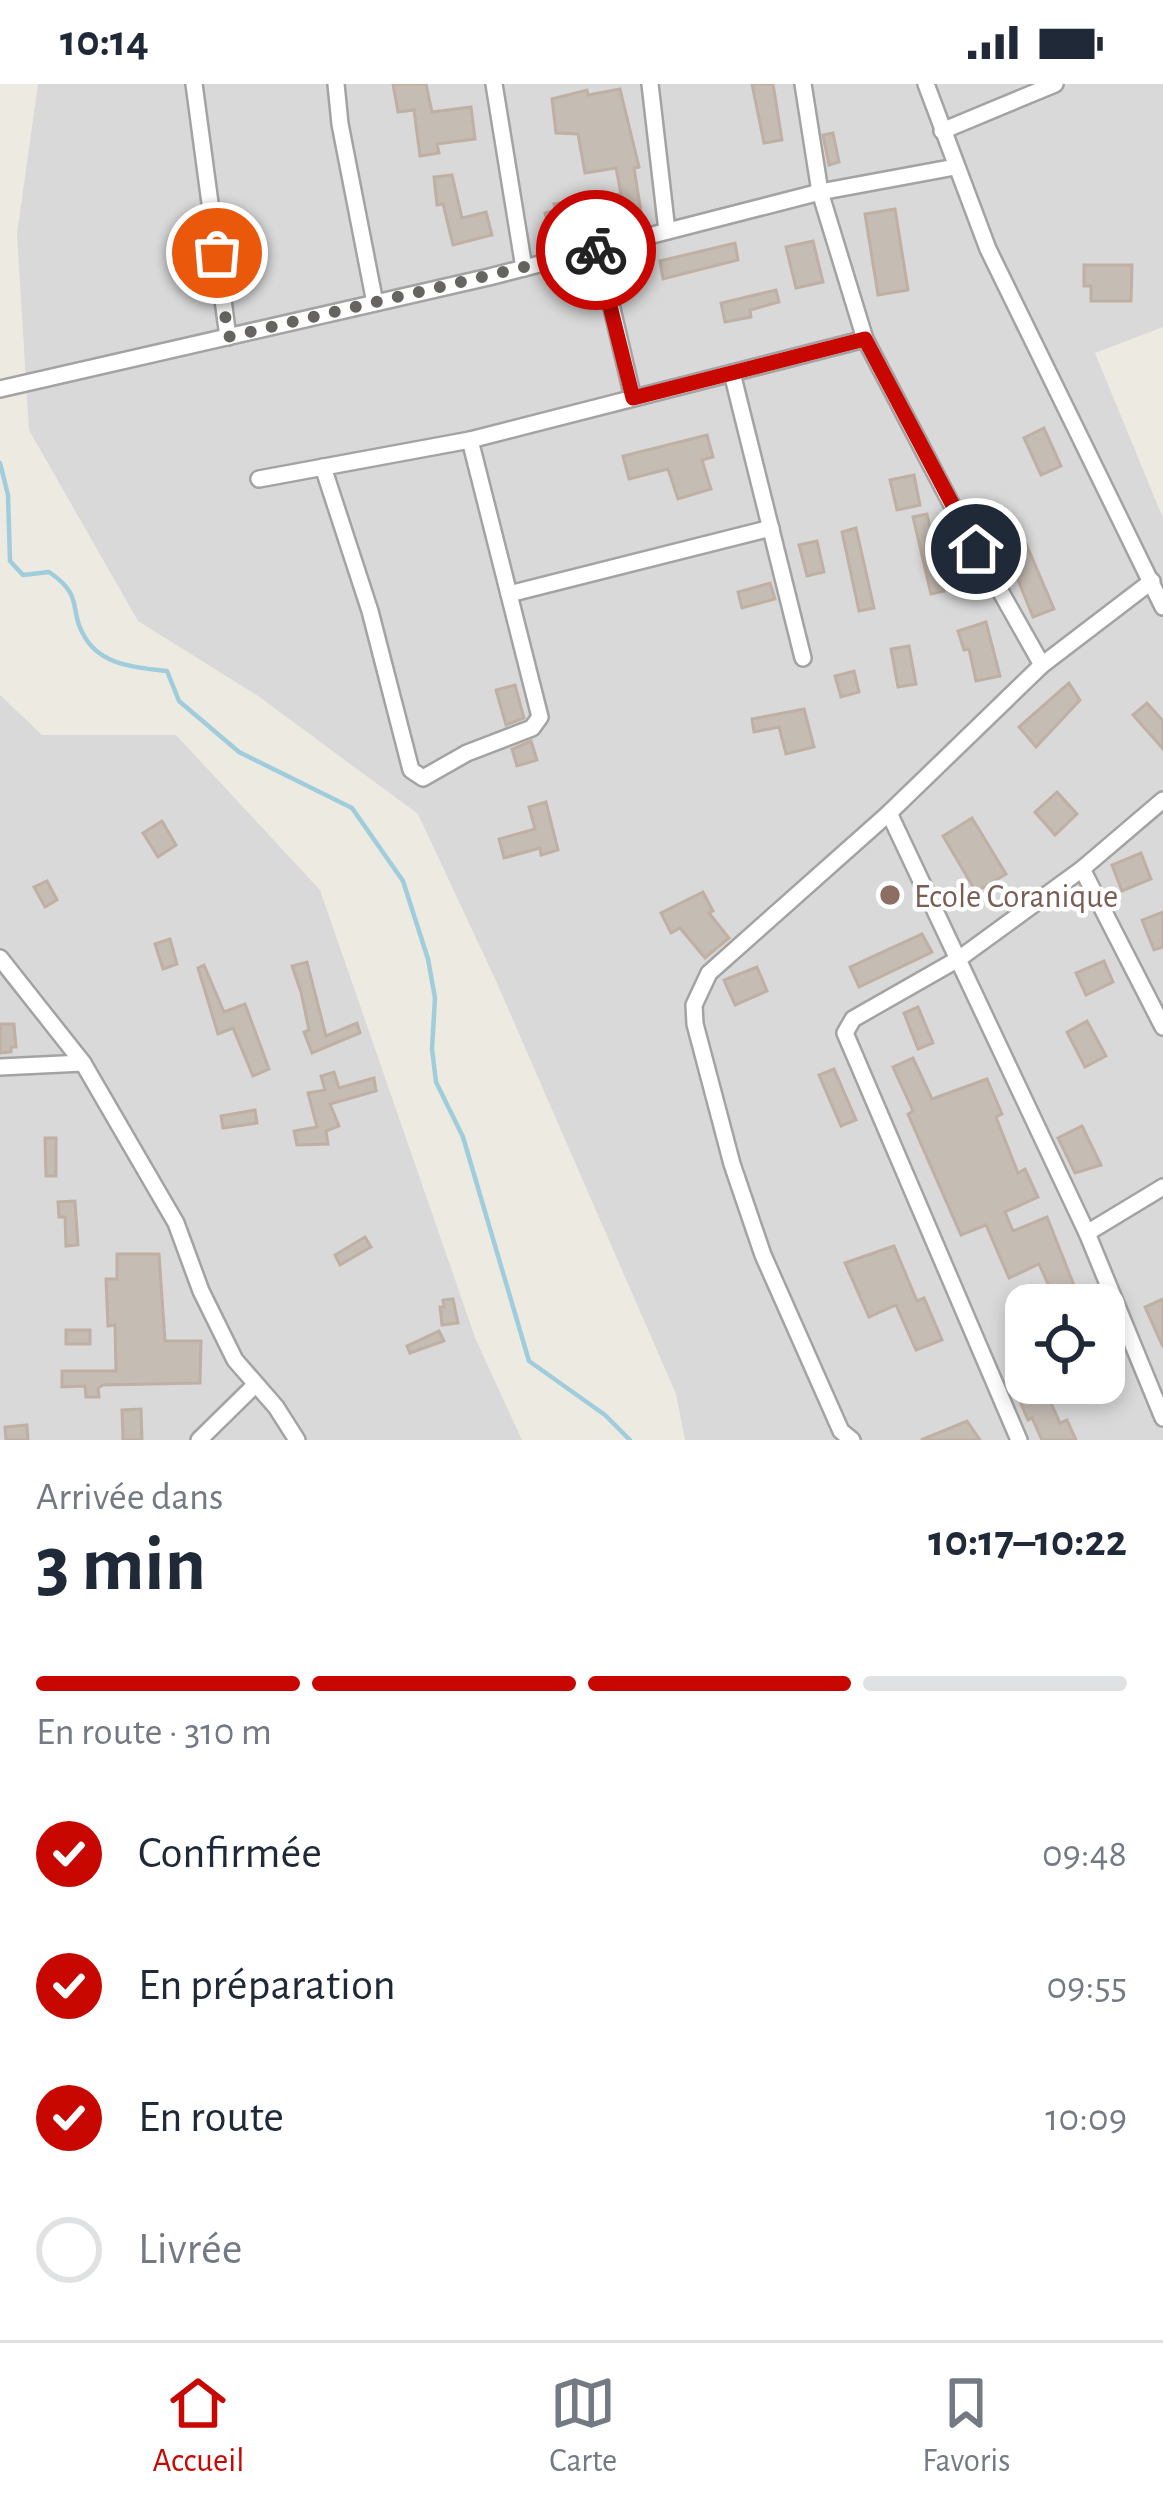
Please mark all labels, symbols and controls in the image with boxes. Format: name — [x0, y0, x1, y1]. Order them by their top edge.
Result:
text: 10:14 — [60, 19, 149, 64]
courier — [536, 190, 656, 310]
pin — [166, 202, 268, 304]
icon: bike — [563, 217, 629, 283]
icon: bag — [184, 220, 250, 286]
pin — [925, 498, 1027, 600]
icon: home — [943, 516, 1009, 582]
place label: Ecole Coranique — [914, 881, 1118, 914]
marker: Ecole Coranique — [877, 882, 903, 908]
map controls — [1005, 1284, 1125, 1404]
button: locate — [1005, 1284, 1125, 1404]
text: Arrivée dans — [36, 1478, 223, 1517]
text: 10:17–10:22 — [928, 1519, 1127, 1564]
text: 3 min — [36, 1527, 206, 1605]
text: En route · 310 m — [36, 1713, 272, 1752]
icon: check — [36, 1821, 102, 1887]
text: Confirmée — [138, 1831, 322, 1876]
text: 09:48 — [1042, 1835, 1127, 1874]
icon: check — [36, 1953, 102, 2019]
text: En préparation — [138, 1963, 396, 2008]
text: 09:55 — [1047, 1967, 1127, 2006]
icon: check — [36, 2085, 102, 2151]
text: En route — [138, 2095, 284, 2140]
text: 10:09 — [1045, 2099, 1127, 2138]
text: Livrée — [138, 2227, 243, 2272]
tab: Accueil — [152, 2370, 244, 2482]
tab: Carte — [549, 2370, 617, 2482]
tab: Favoris — [922, 2370, 1011, 2482]

